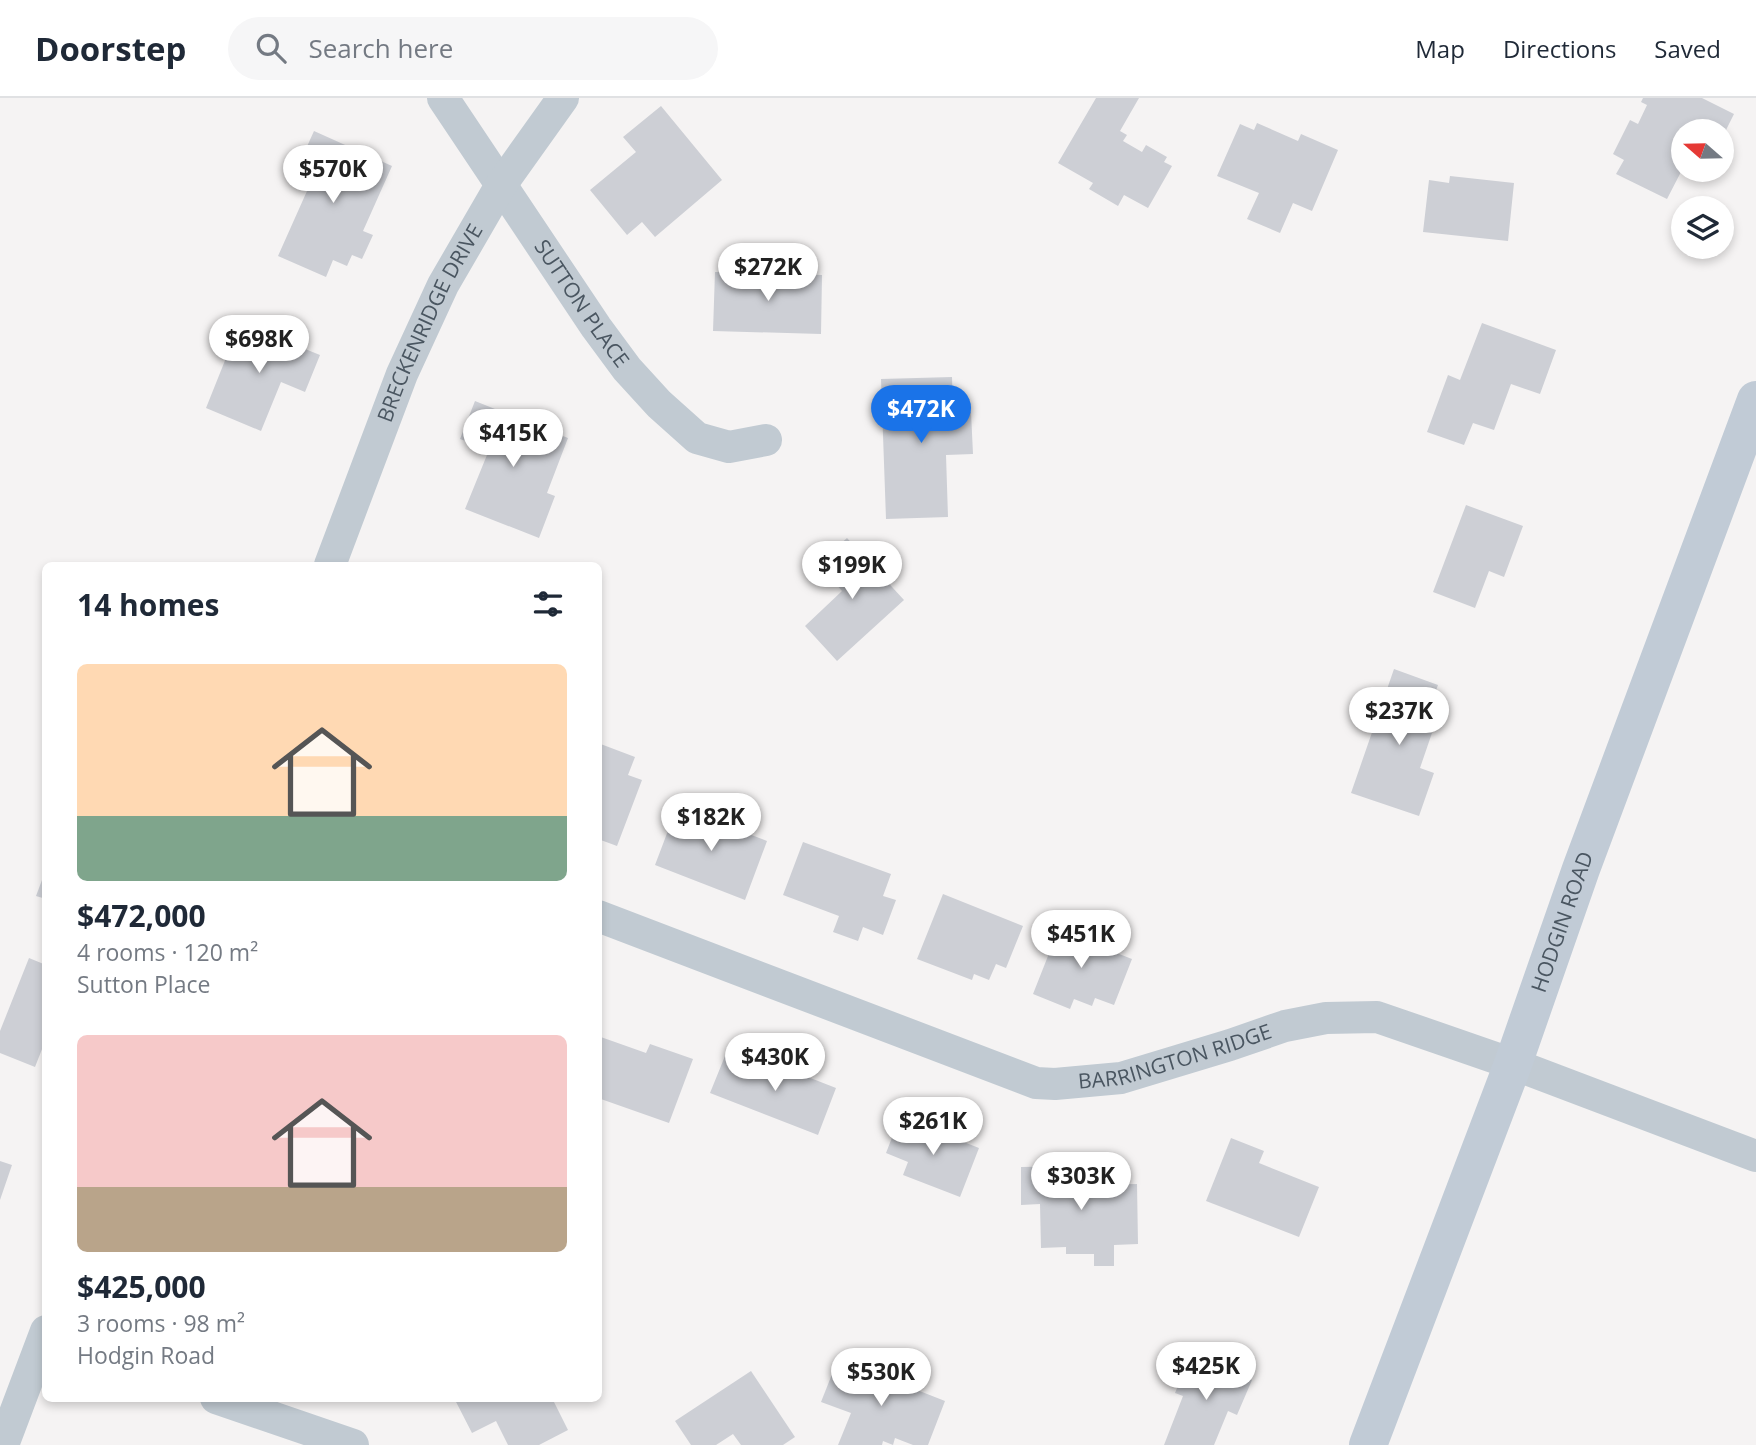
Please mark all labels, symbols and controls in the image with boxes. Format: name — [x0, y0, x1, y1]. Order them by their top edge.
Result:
search box — [228, 17, 718, 80]
text: Doorstep — [35, 26, 186, 71]
icon: search — [252, 29, 290, 67]
text: Search here — [308, 30, 453, 66]
text: Map — [1415, 32, 1465, 65]
text: Directions — [1503, 32, 1616, 65]
text: Saved — [1654, 32, 1721, 65]
north arrow — [1671, 119, 1734, 182]
map controls — [1671, 119, 1734, 259]
pin: $570K — [284, 146, 382, 205]
text: $570K — [299, 152, 367, 184]
button: layers — [1671, 196, 1734, 259]
street label: BRECKENRIDGE DRIVE — [370, 218, 488, 426]
street label: SUTTON PLACE — [528, 234, 636, 373]
pin: $272K — [719, 244, 817, 303]
text: $272K — [734, 250, 802, 282]
pin: $698K — [210, 316, 308, 375]
text: $698K — [225, 322, 293, 354]
pin: $472K — [872, 386, 970, 445]
text: $472K — [887, 392, 955, 424]
pin: $415K — [464, 410, 562, 469]
text: $415K — [479, 416, 547, 448]
pin: $199K — [803, 542, 901, 601]
text: $199K — [818, 548, 886, 580]
text: 14 homes — [77, 584, 220, 625]
icon: filters — [529, 585, 567, 623]
pin: $237K — [1350, 688, 1448, 747]
text: $237K — [1365, 694, 1433, 726]
icon: home — [259, 709, 385, 835]
pin: $182K — [662, 794, 760, 853]
text: $182K — [677, 800, 745, 832]
street label: HODGIN ROAD — [1524, 847, 1599, 996]
text: $472,000 — [77, 895, 206, 936]
pin: $451K — [1032, 910, 1130, 970]
text: $451K — [1047, 917, 1115, 949]
text: 4 rooms · 120 m² — [77, 936, 258, 968]
text: Sutton Place — [77, 968, 210, 1000]
street label: BARRINGTON RIDGE — [1077, 1017, 1275, 1095]
pin: $430K — [726, 1034, 824, 1093]
text: $430K — [741, 1040, 809, 1072]
icon: home — [259, 1080, 385, 1206]
pin: $261K — [884, 1098, 982, 1157]
text: $261K — [899, 1104, 967, 1136]
pin: $303K — [1032, 1152, 1130, 1212]
text: $303K — [1047, 1159, 1115, 1191]
text: $425,000 — [77, 1266, 206, 1307]
text: 3 rooms · 98 m² — [77, 1307, 245, 1339]
text: Hodgin Road — [77, 1339, 215, 1371]
pin: $425K — [1157, 1342, 1255, 1402]
pin: $530K — [832, 1348, 930, 1408]
text: $425K — [1172, 1349, 1240, 1381]
text: $530K — [847, 1355, 915, 1387]

